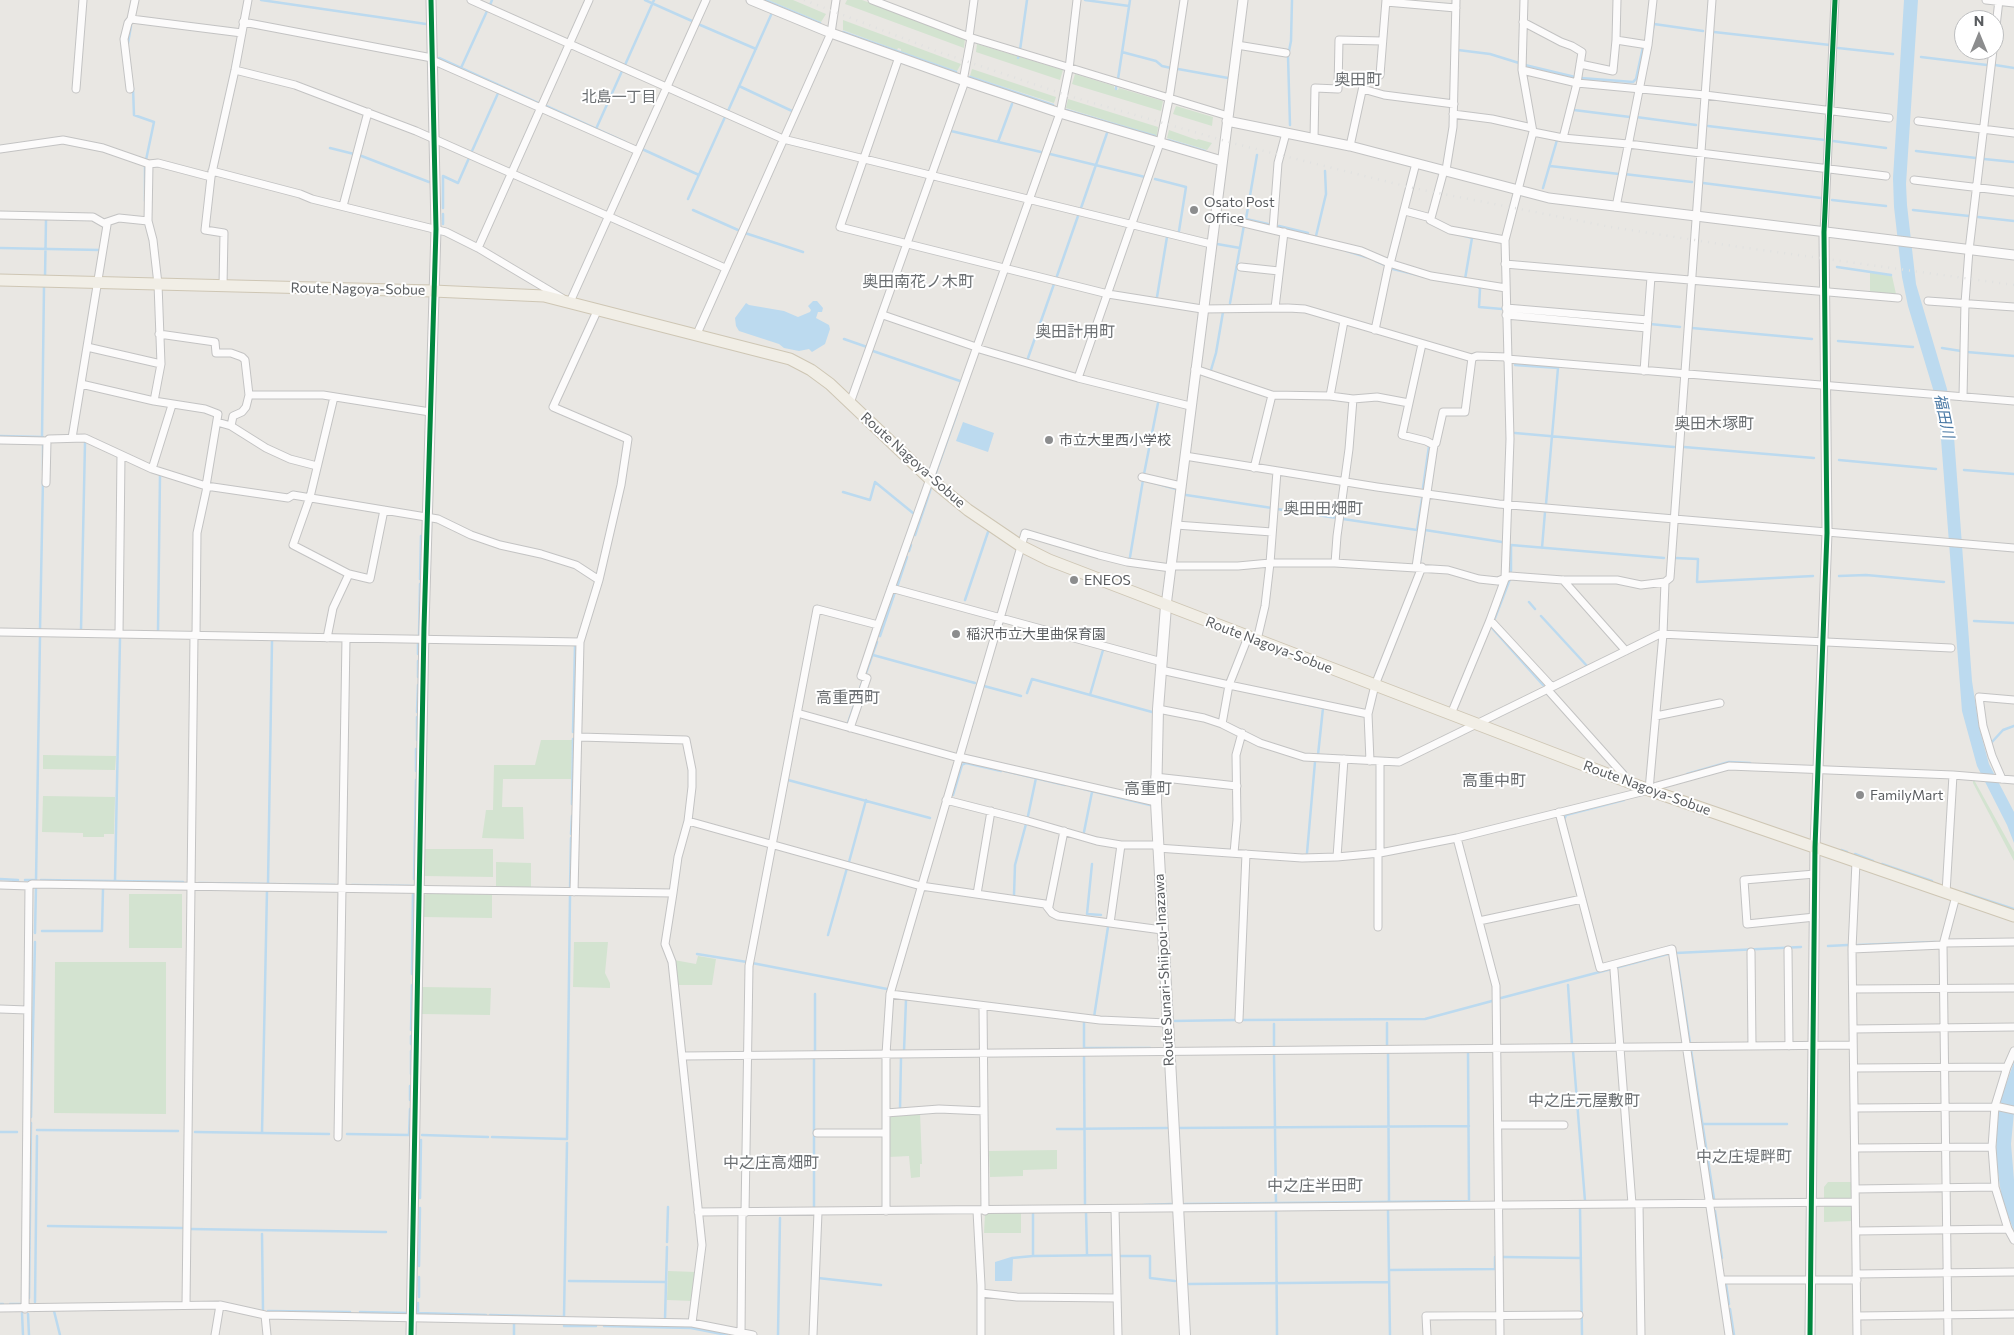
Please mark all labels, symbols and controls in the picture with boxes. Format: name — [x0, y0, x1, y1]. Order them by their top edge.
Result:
north arrow — [1954, 10, 2004, 60]
text: N — [1974, 12, 1984, 29]
district label: 奥田町 — [1334, 70, 1382, 90]
district label: 北島一丁目 — [582, 88, 656, 106]
place label: Osato Post Office — [1204, 194, 1275, 226]
marker: Osato Post Office — [1188, 204, 1200, 216]
district label: 奥田南花ノ木町 — [862, 272, 974, 292]
street label: Route Nagoya-Sobue — [291, 279, 425, 299]
district label: 奥田計用町 — [1035, 322, 1115, 342]
water label: 福田川 — [1931, 392, 1957, 440]
street label: Route Nagoya-Sobue — [857, 409, 969, 511]
district label: 奥田木塚町 — [1674, 414, 1754, 434]
place label: 市立大里西小学校 — [1059, 432, 1171, 448]
marker: 市立大里西小学校 — [1043, 434, 1055, 446]
district label: 奥田田畑町 — [1283, 499, 1363, 519]
place label: ENEOS — [1084, 572, 1131, 588]
marker: ENEOS — [1068, 574, 1080, 586]
street label: Route Nagoya-Sobue — [1203, 613, 1335, 677]
place label: 稲沢市立大里曲保育園 — [966, 626, 1106, 642]
marker: 稲沢市立大里曲保育園 — [950, 628, 962, 640]
district label: 高重西町 — [816, 688, 880, 708]
street label: Route Nagoya-Sobue — [1581, 757, 1713, 819]
district label: 高重中町 — [1462, 771, 1526, 791]
district label: 高重町 — [1124, 779, 1172, 799]
place label: FamilyMart — [1870, 787, 1944, 803]
marker: FamilyMart — [1854, 789, 1866, 801]
street label: Route Sunari-Shiipou-Inazawa — [1151, 873, 1177, 1067]
district label: 中之庄元屋敷町 — [1528, 1091, 1640, 1111]
district label: 中之庄堤畔町 — [1696, 1147, 1792, 1167]
district label: 中之庄高畑町 — [723, 1153, 819, 1173]
district label: 中之庄半田町 — [1267, 1176, 1363, 1196]

